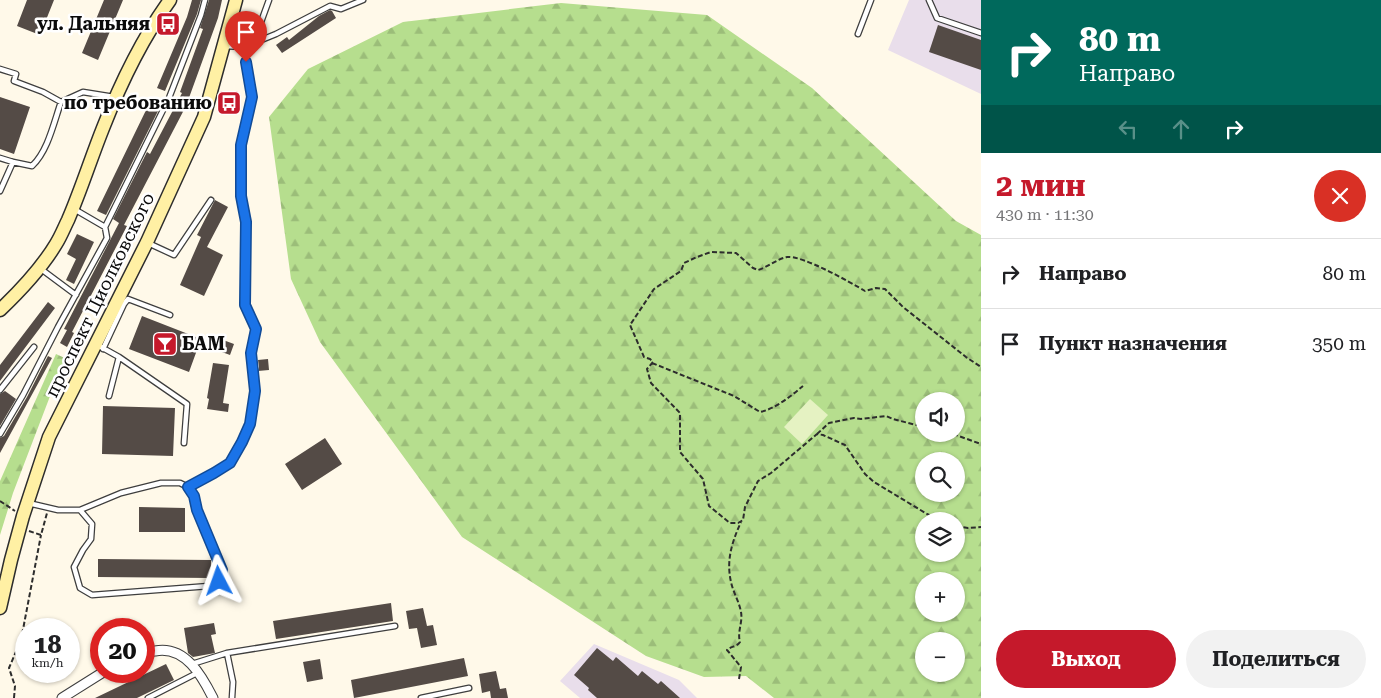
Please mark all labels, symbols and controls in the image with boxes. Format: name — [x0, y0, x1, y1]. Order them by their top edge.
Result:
bus stop icon: ул. Дальняя — [155, 11, 181, 37]
pin — [225, 11, 267, 62]
place label: ул. Дальняя — [37, 13, 150, 34]
icon: arrive — [232, 18, 260, 46]
text: 80 m — [1079, 19, 1161, 60]
icon: right — [996, 20, 1061, 85]
text: Направо — [1079, 61, 1175, 86]
bus stop icon: по требованию — [216, 90, 242, 116]
place label: по требованию — [64, 92, 212, 113]
icon: left — [1114, 115, 1142, 143]
icon: ahead — [1167, 115, 1195, 143]
icon: right — [1220, 115, 1248, 143]
text: 2 мин — [996, 168, 1086, 203]
button: close — [1314, 170, 1366, 222]
street label: проспект Циолковского — [41, 189, 158, 401]
text: 430 m · 11:30 — [996, 205, 1094, 224]
icon: right — [996, 260, 1024, 288]
text: Направо — [1039, 262, 1126, 285]
text: 80 m — [1323, 262, 1366, 285]
icon: arrive — [996, 330, 1024, 358]
bar icon: БАМ — [152, 331, 178, 357]
text: Пункт назначения — [1039, 332, 1227, 355]
text: 350 m — [1312, 332, 1366, 355]
place label: БАМ — [182, 333, 225, 354]
map controls — [915, 392, 965, 682]
button: sound — [915, 392, 965, 442]
button: search — [915, 452, 965, 502]
button: layers — [915, 512, 965, 562]
position arrow — [192, 554, 244, 606]
button: + — [915, 572, 965, 622]
speed limit sign: 20 — [90, 618, 155, 683]
text: 18 — [33, 630, 62, 659]
button: Выход — [996, 630, 1176, 688]
button: Поделиться — [1186, 630, 1366, 688]
button: − — [915, 632, 965, 682]
text: km/h — [31, 656, 64, 670]

